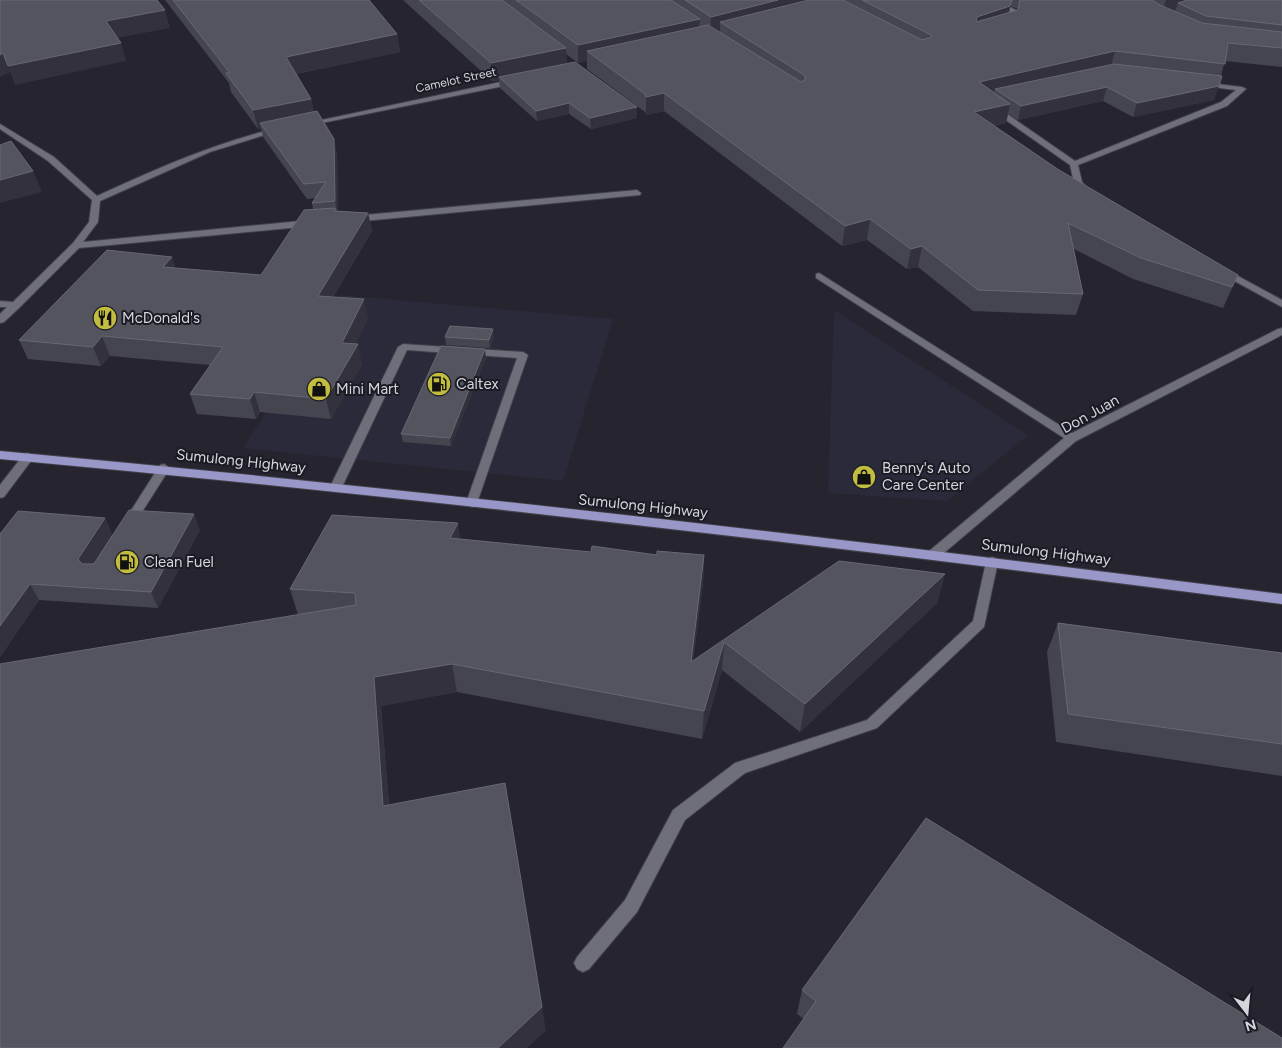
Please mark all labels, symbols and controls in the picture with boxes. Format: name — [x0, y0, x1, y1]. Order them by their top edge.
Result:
street label: Camelot Street — [414, 65, 498, 95]
restaurant icon: McDonald's — [92, 305, 118, 331]
place label: McDonald's — [122, 309, 200, 327]
fuel station icon: Caltex — [426, 371, 452, 397]
place label: Caltex — [456, 375, 499, 393]
shop icon: Mini Mart — [306, 376, 332, 402]
place label: Mini Mart — [336, 380, 399, 398]
street label: Don Juan — [1058, 391, 1122, 437]
street label: Sumulong Highway — [175, 445, 307, 477]
place label: Benny's Auto Care Center — [882, 459, 971, 494]
shop icon: Benny's Auto Care Center — [851, 464, 877, 490]
street label: Sumulong Highway — [577, 490, 709, 522]
street label: Sumulong Highway — [980, 535, 1112, 569]
fuel station icon: Clean Fuel — [114, 549, 140, 575]
place label: Clean Fuel — [144, 553, 214, 571]
north arrow — [1222, 988, 1272, 1038]
text: N — [1243, 1015, 1258, 1035]

